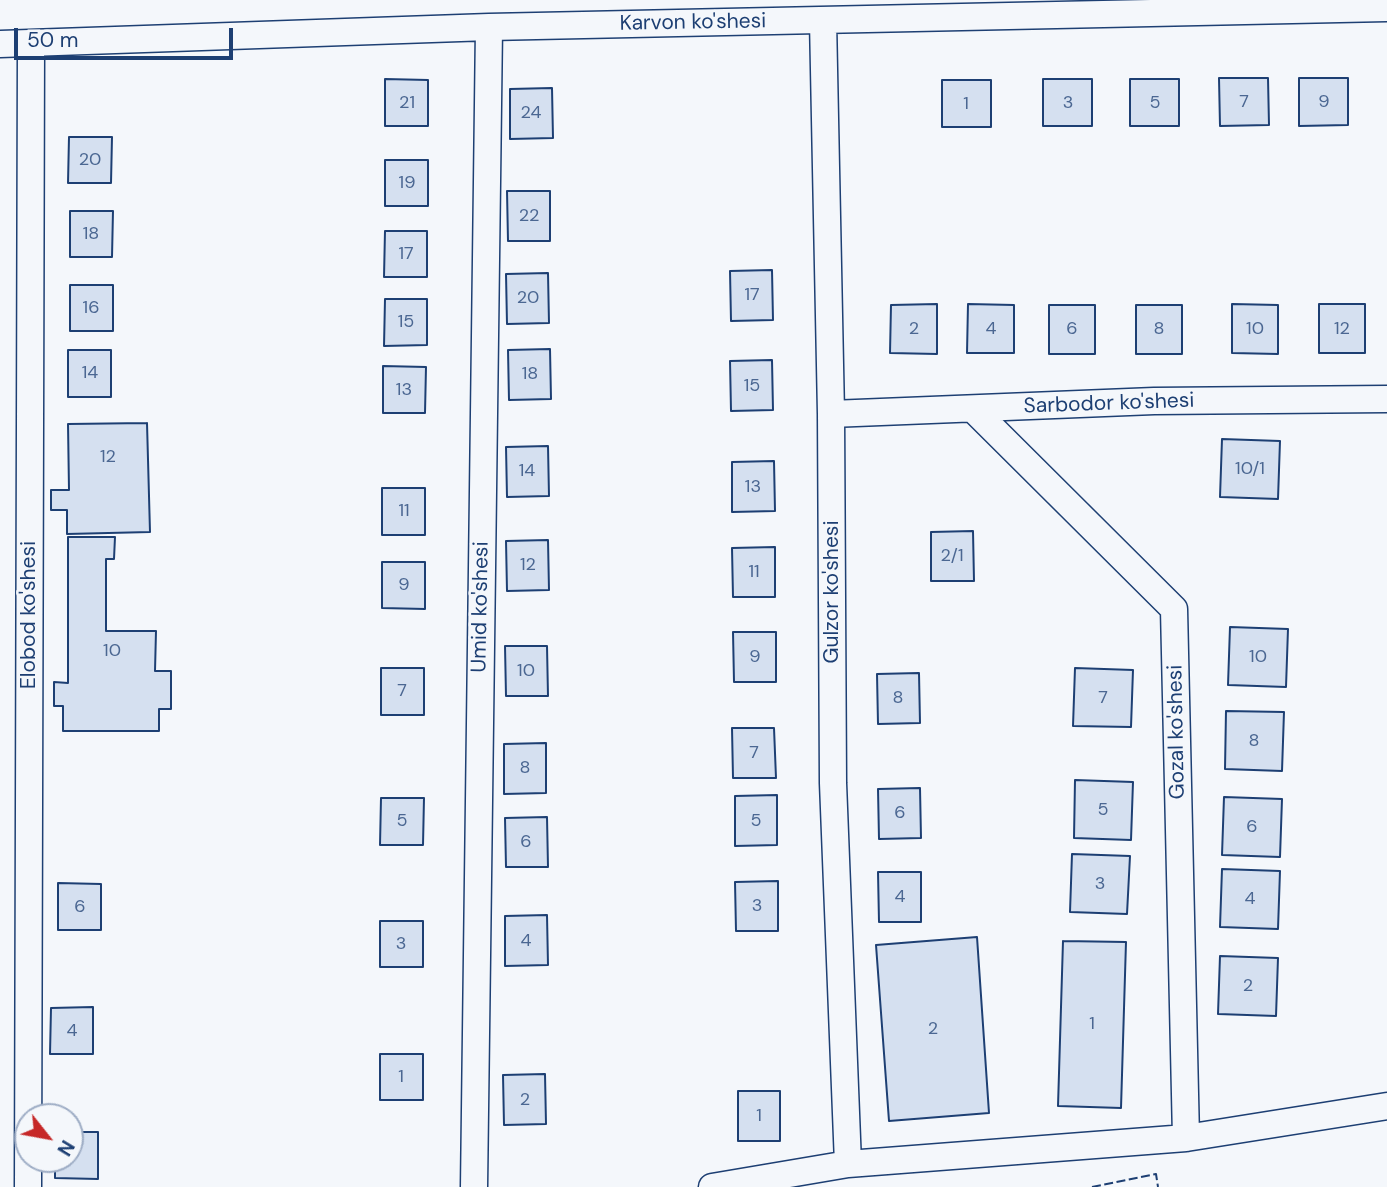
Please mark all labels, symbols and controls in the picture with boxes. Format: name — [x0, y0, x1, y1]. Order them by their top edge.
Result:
street label: Karvon ko'shesi — [620, 9, 766, 37]
scale bar — [18, 14, 236, 58]
text: 50 m — [27, 26, 78, 54]
house number: 7 — [1239, 91, 1249, 113]
house number: 9 — [1318, 91, 1330, 113]
house number: 21 — [399, 92, 415, 114]
house number: 3 — [1063, 92, 1073, 114]
house number: 5 — [1150, 92, 1160, 114]
house number: 1 — [963, 93, 969, 115]
house number: 24 — [521, 102, 541, 124]
house number: 20 — [79, 149, 101, 171]
house number: 19 — [399, 172, 415, 194]
house number: 22 — [519, 205, 539, 227]
house number: 18 — [83, 223, 99, 245]
house number: 17 — [398, 243, 414, 265]
house number: 17 — [744, 284, 760, 306]
house number: 20 — [517, 287, 539, 309]
house number: 16 — [83, 297, 99, 319]
house number: 15 — [398, 311, 414, 333]
house number: 2 — [909, 318, 919, 340]
house number: 4 — [986, 318, 996, 340]
house number: 6 — [1066, 318, 1078, 340]
house number: 8 — [1154, 318, 1164, 340]
house number: 10 — [1246, 318, 1264, 340]
house number: 12 — [1334, 318, 1350, 340]
house number: 14 — [82, 362, 98, 384]
house number: 18 — [522, 363, 538, 385]
house number: 15 — [744, 375, 760, 397]
house number: 13 — [396, 379, 412, 401]
street label: Sarbodor ko'shesi — [1023, 388, 1195, 420]
house number: 12 — [100, 446, 116, 468]
house number: 10/1 — [1235, 458, 1265, 480]
house number: 14 — [519, 460, 535, 482]
house number: 13 — [745, 476, 761, 498]
house number: 11 — [398, 500, 410, 522]
street label: Gulzor ko'shesi — [819, 521, 845, 663]
street label: Elobod ko'shesi — [16, 541, 42, 689]
street label: Umid ko'shesi — [467, 541, 495, 673]
house number: 2/1 — [940, 545, 964, 567]
house number: 12 — [520, 554, 536, 576]
house number: 11 — [748, 561, 760, 583]
house number: 9 — [398, 574, 410, 596]
house number: 10 — [103, 640, 121, 662]
house number: 9 — [749, 646, 761, 668]
house number: 10 — [1249, 646, 1267, 668]
house number: 10 — [517, 660, 535, 682]
street label: Gozal ko'shesi — [1163, 665, 1191, 799]
house number: 7 — [397, 680, 407, 702]
house number: 8 — [893, 687, 903, 709]
house number: 7 — [1098, 687, 1108, 709]
house number: 8 — [1249, 730, 1259, 752]
house number: 7 — [749, 742, 759, 764]
house number: 8 — [520, 757, 530, 779]
house number: 5 — [1098, 799, 1108, 821]
house number: 6 — [894, 802, 906, 824]
house number: 5 — [397, 810, 407, 832]
house number: 5 — [751, 810, 761, 832]
house number: 6 — [1246, 816, 1258, 838]
house number: 6 — [520, 831, 532, 853]
house number: 3 — [1095, 873, 1105, 895]
house number: 4 — [895, 886, 905, 908]
house number: 4 — [1245, 888, 1255, 910]
house number: 3 — [752, 895, 762, 917]
house number: 6 — [74, 896, 86, 918]
house number: 4 — [521, 930, 531, 952]
house number: 3 — [396, 933, 406, 955]
house number: 2 — [1243, 975, 1253, 997]
house number: 1 — [1089, 1013, 1095, 1035]
house number: 2 — [928, 1018, 938, 1040]
house number: 4 — [67, 1020, 77, 1042]
house number: 1 — [398, 1066, 404, 1088]
house number: 2 — [520, 1089, 530, 1111]
north arrow — [14, 1103, 84, 1173]
house number: 1 — [756, 1105, 762, 1127]
text: N — [51, 1136, 80, 1160]

